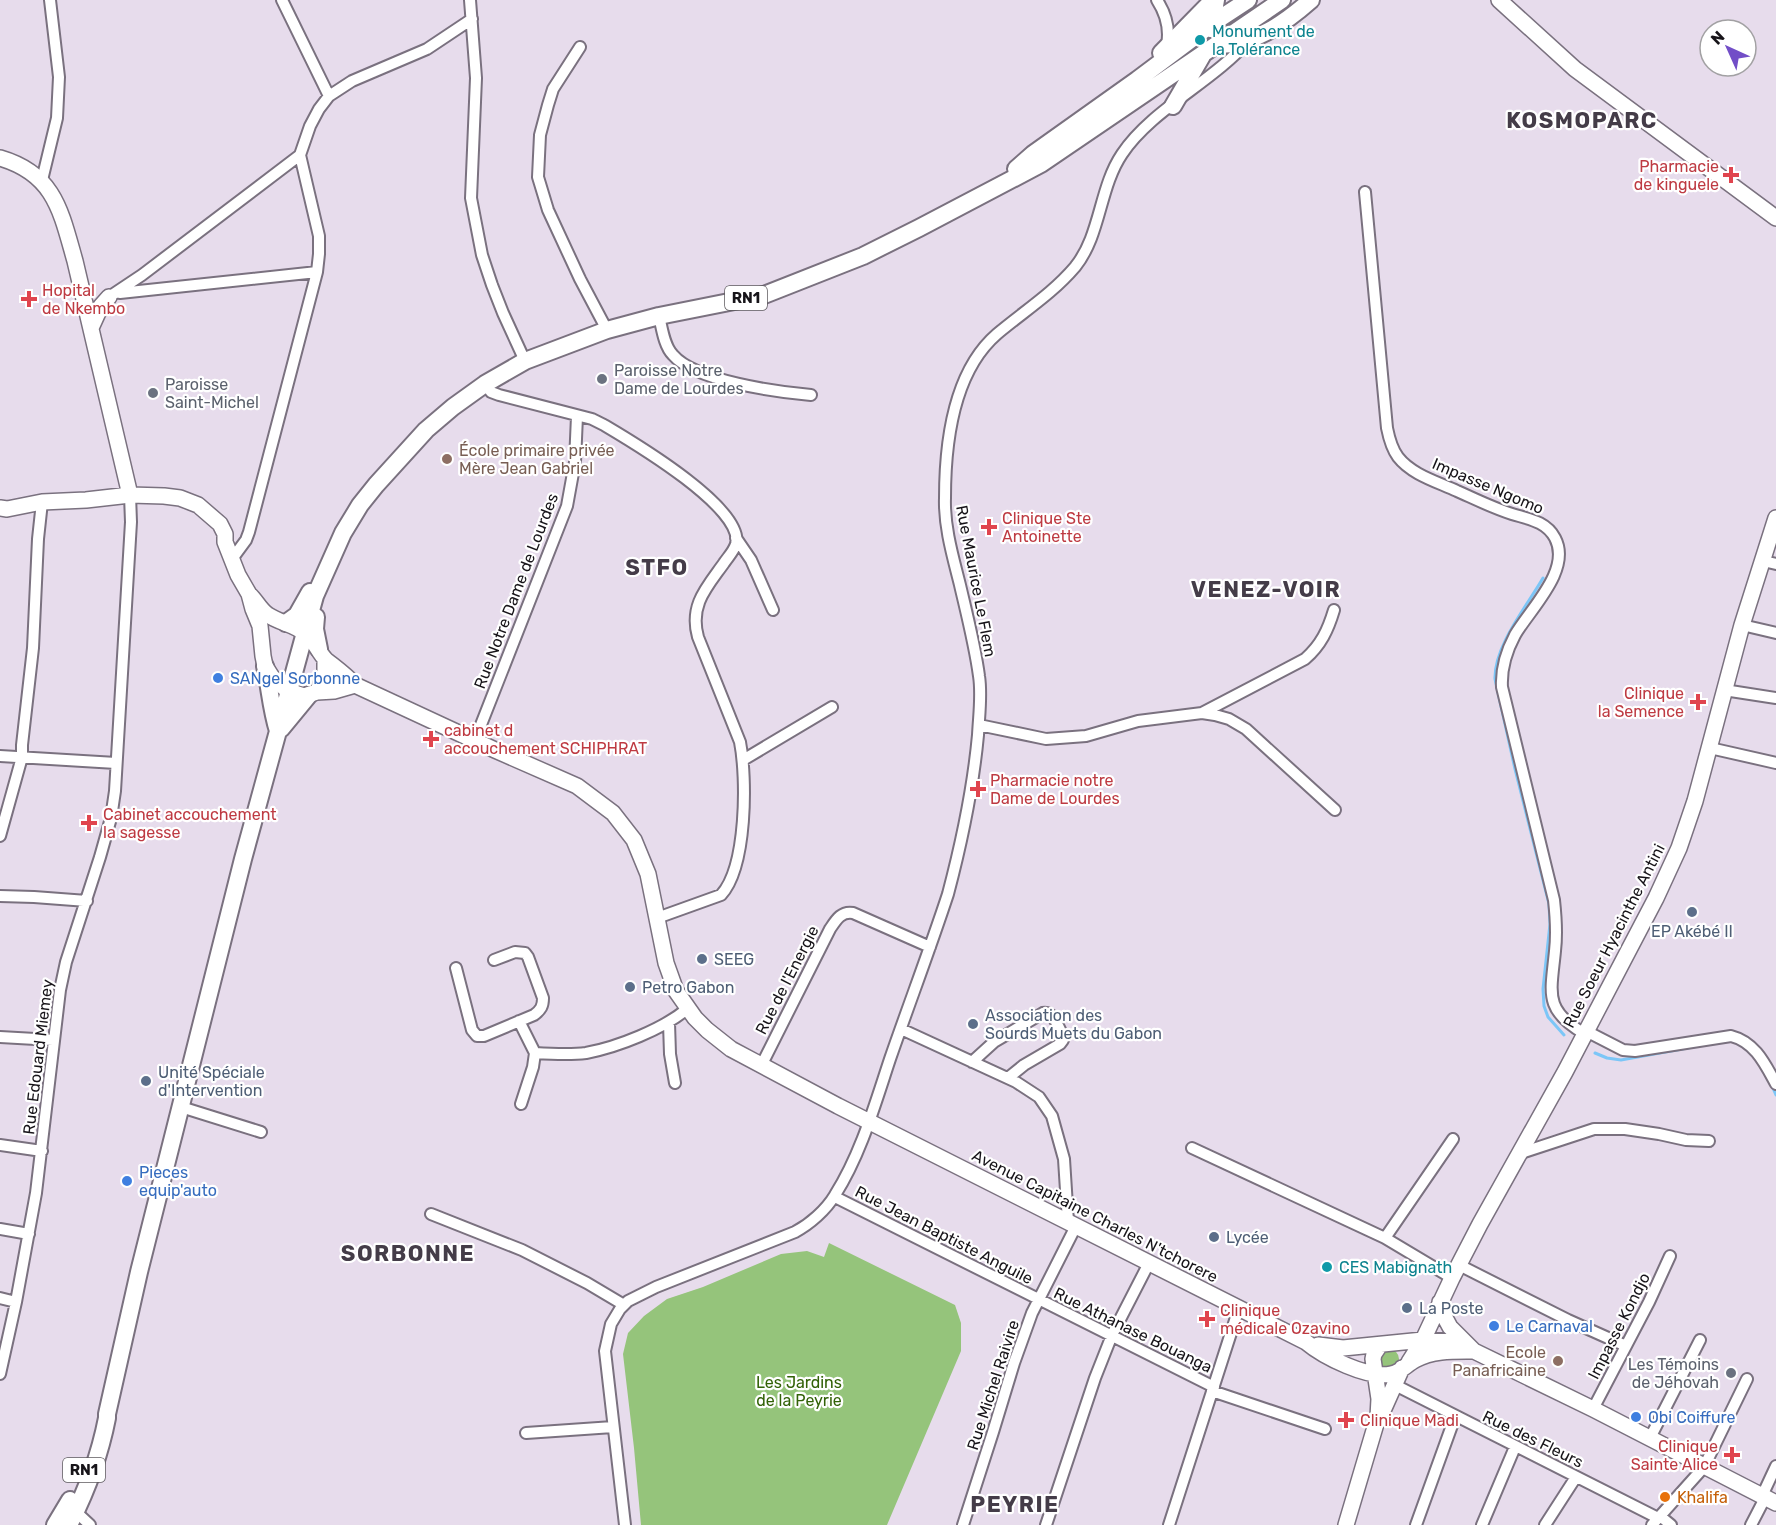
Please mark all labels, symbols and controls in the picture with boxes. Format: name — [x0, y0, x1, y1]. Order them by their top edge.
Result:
north arrow — [1698, 18, 1758, 78]
place label: Monument de la Tolérance — [1212, 22, 1315, 59]
text: N — [1707, 27, 1729, 49]
marker: Monument de la Tolérance — [1193, 33, 1207, 47]
district label: KOSMOPARC — [1506, 107, 1658, 134]
place label: Pharmacie de kinguele — [1634, 157, 1719, 194]
marker: Pharmacie de kinguele — [1724, 168, 1738, 182]
place label: Hopital de Nkembo — [42, 281, 125, 318]
road number: RN1 — [725, 286, 767, 310]
marker: Hopital de Nkembo — [20, 290, 38, 308]
place label: Paroisse Notre Dame de Lourdes — [614, 361, 744, 398]
marker: Paroisse Notre Dame de Lourdes — [595, 372, 609, 386]
place label: Paroisse Saint-Michel — [165, 375, 259, 412]
marker: Paroisse Saint-Michel — [146, 386, 160, 400]
place label: École primaire privée Mère Jean Gabriel — [459, 441, 615, 478]
marker: École primaire privée Mère Jean Gabriel — [440, 452, 454, 466]
street label: Impasse Ngomo — [1429, 454, 1547, 518]
street label: Rue Notre Dame de Lourdes — [470, 491, 562, 691]
street label: Rue Maurice Le Flem — [952, 504, 1000, 658]
place label: Clinique Ste Antoinette — [1002, 509, 1091, 546]
marker: Clinique Ste Antoinette — [980, 518, 998, 536]
district label: STFO — [625, 554, 689, 581]
district label: VENEZ-VOIR — [1191, 576, 1341, 603]
place label: SANgel Sorbonne — [230, 669, 360, 688]
marker: SANgel Sorbonne — [211, 671, 225, 685]
place label: Clinique la Semence — [1598, 684, 1684, 721]
marker: Clinique la Semence — [1689, 693, 1707, 711]
place label: cabinet d accouchement SCHIPHRAT — [444, 721, 647, 758]
marker: cabinet d accouchement SCHIPHRAT — [422, 730, 440, 748]
place label: Pharmacie notre Dame de Lourdes — [990, 771, 1120, 808]
marker: Pharmacie notre Dame de Lourdes — [971, 782, 985, 796]
place label: Cabinet accouchement la sagesse — [103, 805, 277, 842]
marker: Cabinet accouchement la sagesse — [80, 814, 98, 832]
street label: Rue Soeur Hyacinthe Antini — [1559, 841, 1669, 1031]
marker: EP Akébé II — [1685, 905, 1699, 919]
street label: Rue de l'Energie — [751, 922, 823, 1038]
place label: EP Akébé II — [1651, 922, 1733, 941]
place label: SEEG — [714, 950, 754, 969]
marker: SEEG — [695, 952, 709, 966]
street label: Rue Edouard Miemey — [19, 978, 57, 1136]
place label: Petro Gabon — [642, 978, 734, 997]
marker: Petro Gabon — [623, 980, 637, 994]
place label: Association des Sourds Muets du Gabon — [985, 1006, 1162, 1043]
marker: Association des Sourds Muets du Gabon — [966, 1017, 980, 1031]
place label: Unité Spéciale d'Intervention — [158, 1063, 265, 1100]
marker: Unité Spéciale d'Intervention — [139, 1074, 153, 1088]
street label: Avenue Capitaine Charles N'tchorere — [969, 1146, 1221, 1286]
place label: Pieces equip'auto — [139, 1163, 217, 1200]
marker: Pieces equip'auto — [120, 1174, 134, 1188]
street label: Rue Jean Baptiste Anguile — [852, 1182, 1036, 1288]
place label: Lycée — [1226, 1228, 1269, 1247]
marker: Lycée — [1207, 1230, 1221, 1244]
district label: SORBONNE — [341, 1240, 475, 1267]
place label: CES Mabignath — [1339, 1258, 1452, 1277]
marker: CES Mabignath — [1320, 1260, 1334, 1274]
street label: Impasse Kondjo — [1584, 1270, 1654, 1382]
street label: Rue Athanase Bouanga — [1051, 1283, 1215, 1377]
place label: La Poste — [1419, 1299, 1484, 1318]
place label: Clinique médicale Ozavino — [1220, 1301, 1350, 1338]
marker: La Poste — [1400, 1301, 1414, 1315]
marker: Clinique médicale Ozavino — [1198, 1310, 1216, 1328]
street label: Rue Michel Raivire — [963, 1317, 1023, 1452]
place label: Le Carnaval — [1506, 1317, 1593, 1336]
marker: Le Carnaval — [1487, 1319, 1501, 1333]
place label: Ecole Panafricaine — [1452, 1343, 1546, 1380]
marker: Ecole Panafricaine — [1551, 1354, 1565, 1368]
place label: Les Témoins de Jéhovah — [1628, 1355, 1719, 1392]
marker: Les Témoins de Jéhovah — [1724, 1366, 1738, 1380]
park label: Les Jardins de la Peyrie — [756, 1373, 842, 1410]
street label: Rue des Fleurs — [1480, 1406, 1586, 1472]
place label: Obi Coiffure — [1648, 1408, 1735, 1427]
marker: Obi Coiffure — [1629, 1410, 1643, 1424]
marker: Clinique Madi — [1337, 1411, 1355, 1429]
place label: Clinique Madi — [1360, 1411, 1459, 1430]
place label: Clinique Sainte Alice — [1631, 1437, 1718, 1474]
marker: Clinique Sainte Alice — [1723, 1446, 1741, 1464]
road number: RN1 — [63, 1458, 105, 1482]
place label: Khalifa — [1677, 1488, 1728, 1507]
marker: Khalifa — [1658, 1490, 1672, 1504]
district label: PEYRIE — [970, 1491, 1060, 1518]

